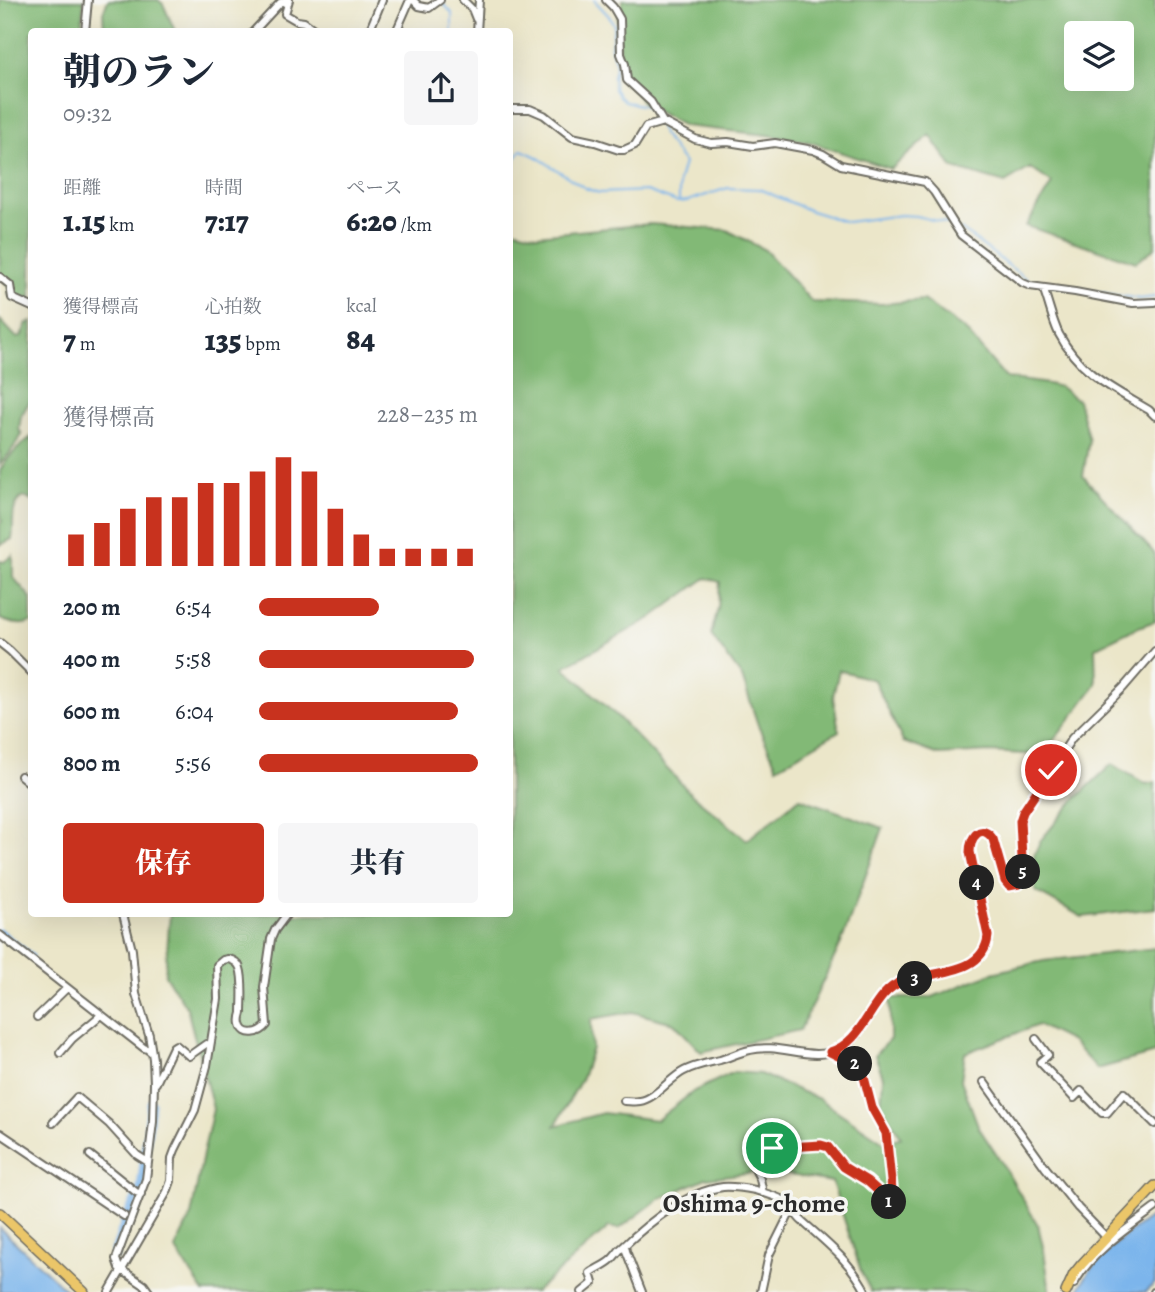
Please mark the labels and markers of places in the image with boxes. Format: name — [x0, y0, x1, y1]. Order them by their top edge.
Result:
pin — [1021, 740, 1081, 800]
pin: 5 — [1006, 854, 1040, 890]
pin: 4 — [960, 866, 995, 900]
pin: 3 — [898, 962, 932, 996]
pin: 2 — [838, 1046, 872, 1082]
pin — [742, 1118, 802, 1178]
pin: 1 — [872, 1184, 906, 1220]

